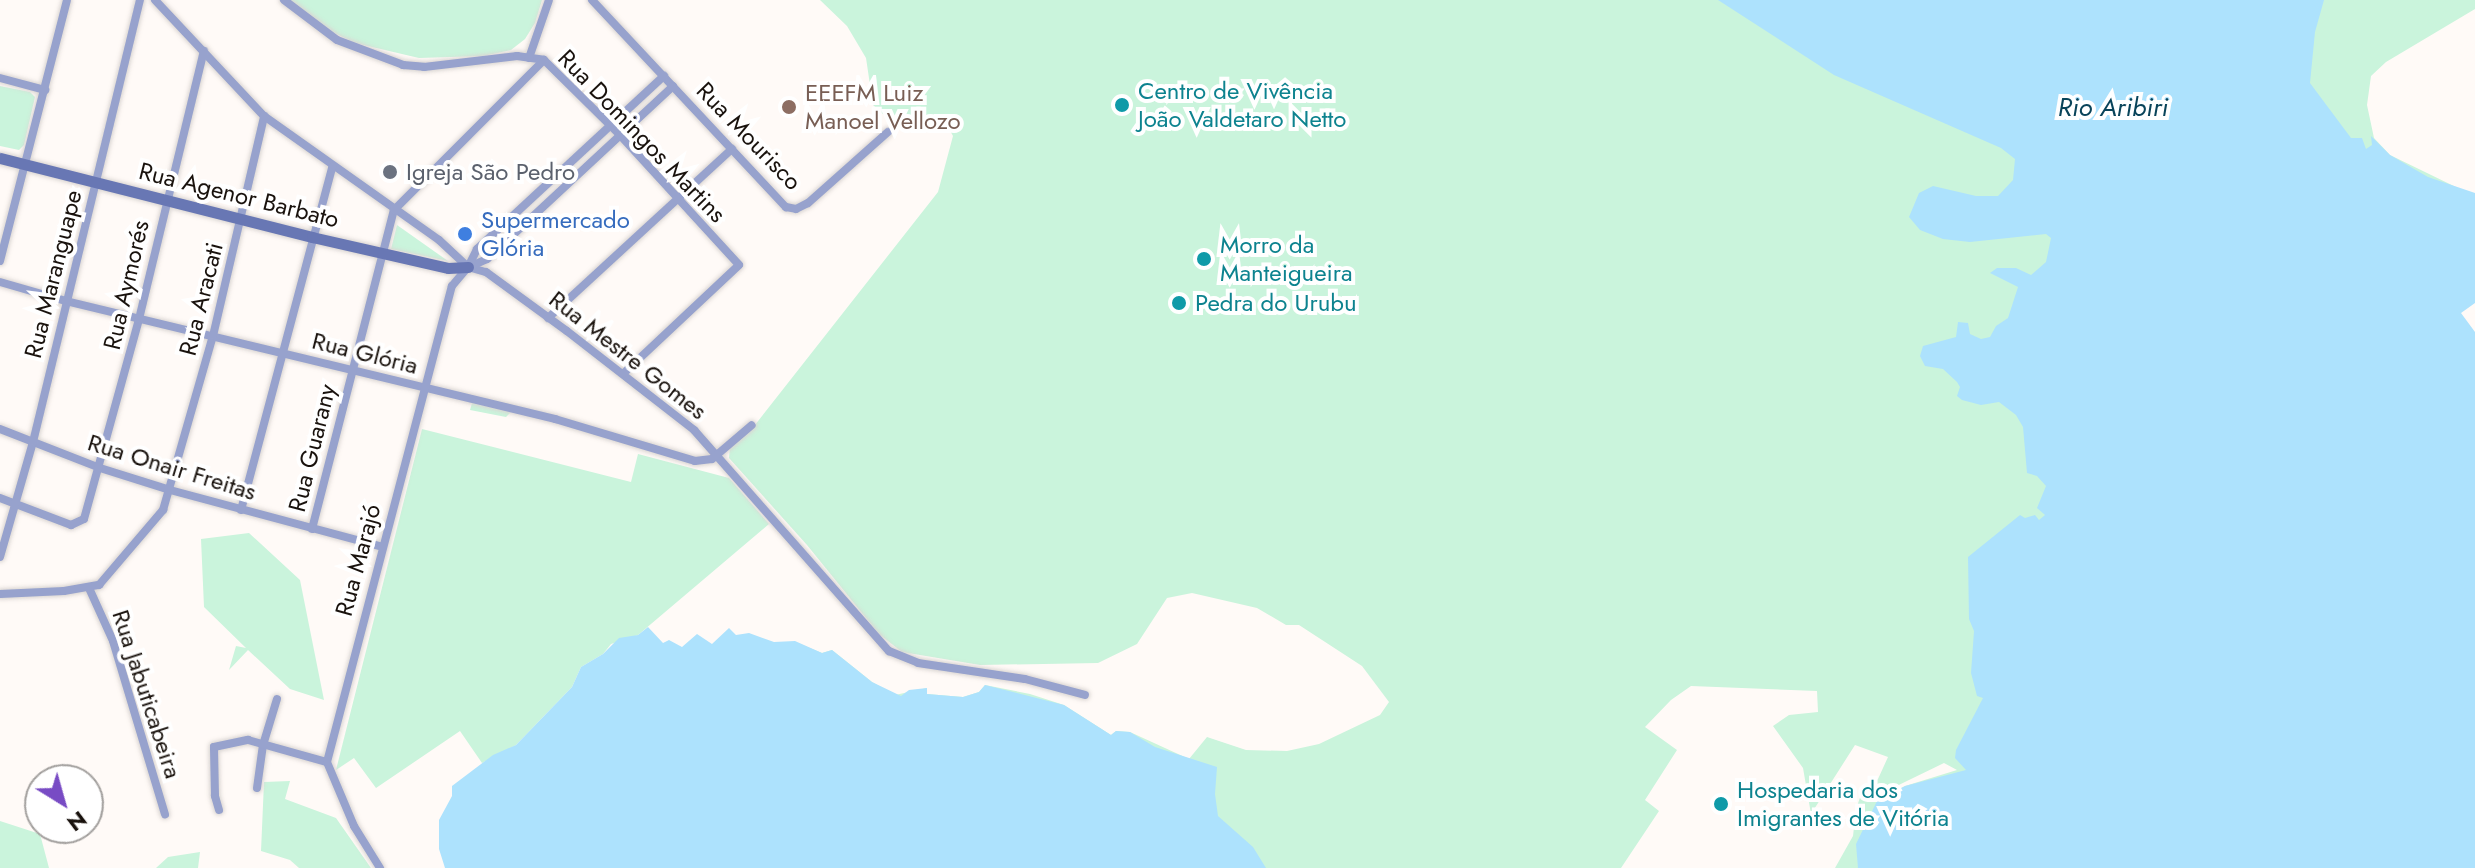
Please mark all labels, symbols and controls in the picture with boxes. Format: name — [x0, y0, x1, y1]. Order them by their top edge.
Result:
street label: Rua Domingos Martins — [552, 44, 732, 228]
street label: Rua Mourisco — [690, 76, 808, 196]
place label: Centro de Vivência João Valdetaro Netto — [1138, 77, 1346, 133]
place label: EEEFM Luiz Manoel Vellozo — [805, 79, 961, 135]
water label: Rio Aribiri — [2058, 92, 2168, 124]
marker: Centro de Vivência João Valdetaro Netto — [1113, 96, 1131, 114]
marker: EEEFM Luiz Manoel Vellozo — [780, 98, 798, 116]
street label: Rua Agenor Barbato — [136, 156, 342, 234]
place label: Igreja São Pedro — [406, 158, 575, 186]
marker: Igreja São Pedro — [381, 163, 399, 181]
street label: Rua Maranguape — [18, 187, 88, 361]
place label: Supermercado Glória — [481, 206, 630, 262]
street label: Rua Aymorés — [97, 218, 155, 352]
marker: Supermercado Glória — [456, 225, 474, 243]
place label: Morro da Manteigueira — [1220, 231, 1353, 287]
street label: Rua Aracati — [173, 240, 229, 358]
marker: Morro da Manteigueira — [1195, 250, 1213, 268]
street label: Rua Mestre Gomes — [544, 285, 712, 425]
place label: Pedra do Urubu — [1195, 289, 1357, 317]
marker: Pedra do Urubu — [1170, 294, 1188, 312]
street label: Rua Glória — [309, 326, 421, 380]
street label: Rua Guarany — [282, 381, 342, 515]
street label: Rua Onair Freitas — [84, 428, 260, 506]
street label: Rua Marajó — [329, 501, 387, 619]
street label: Rua Jabuticabeira — [106, 606, 188, 782]
north arrow — [24, 764, 104, 844]
place label: Hospedaria dos Imigrantes de Vitória — [1737, 776, 1949, 832]
marker: Hospedaria dos Imigrantes de Vitória — [1712, 795, 1730, 813]
text: N — [61, 804, 94, 840]

